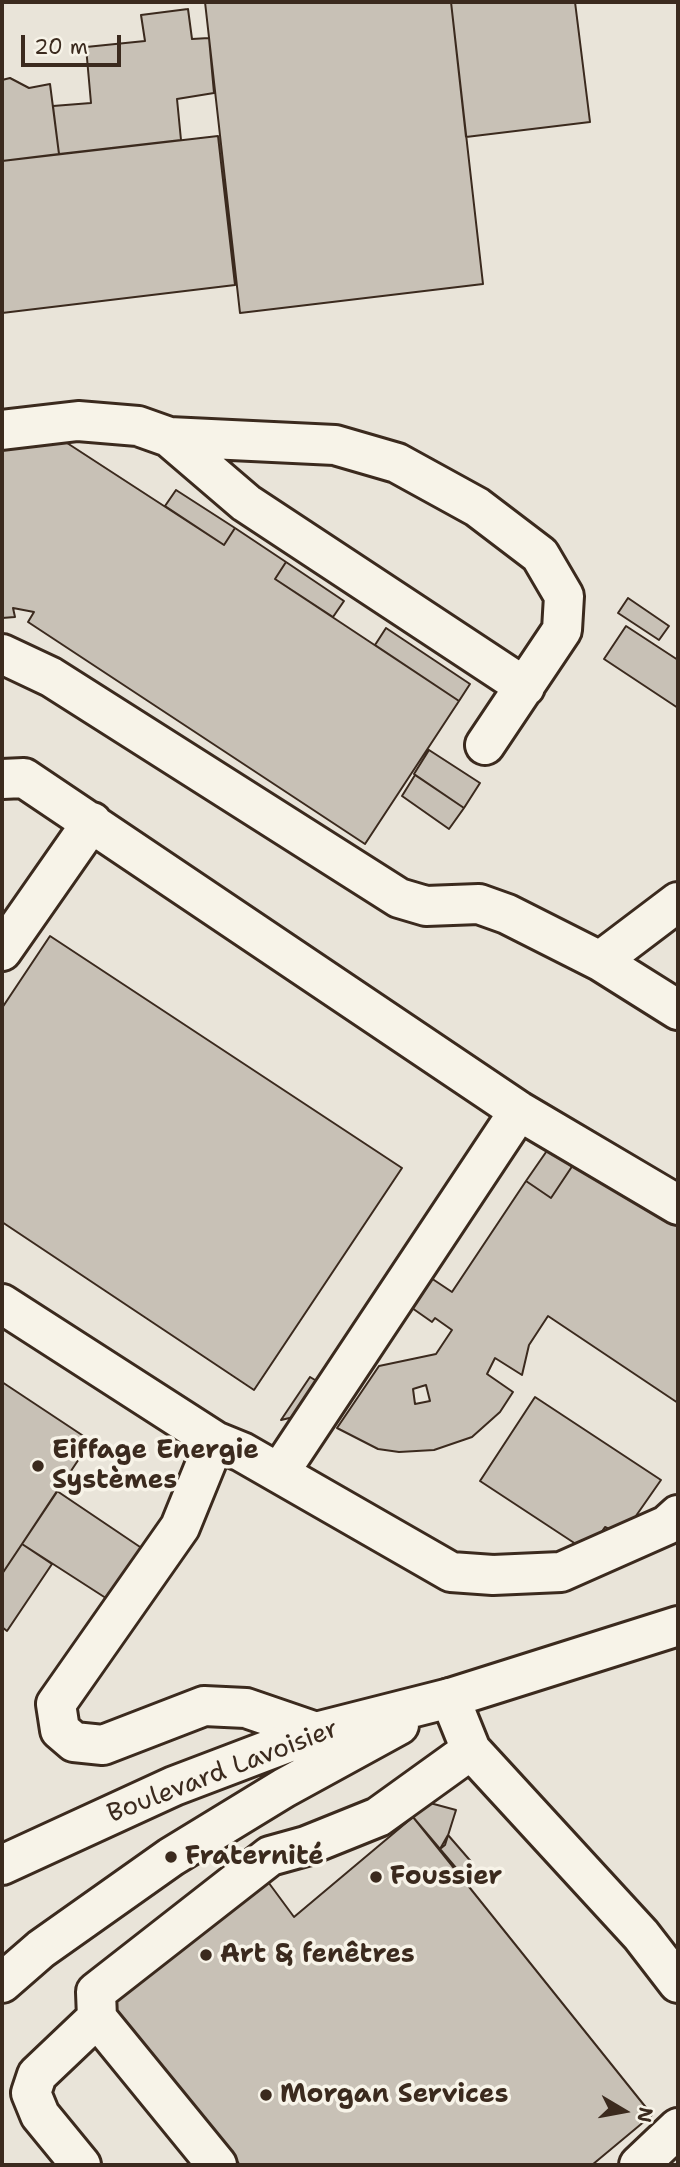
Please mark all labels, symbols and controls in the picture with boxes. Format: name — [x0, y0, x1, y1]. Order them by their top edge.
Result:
scale bar — [24, 21, 124, 65]
text: 20 m — [34, 33, 88, 61]
place label: Eiffage Energie Systèmes — [52, 1435, 259, 1496]
marker: Eiffage Energie Systèmes — [30, 1458, 46, 1474]
street label: Boulevard Lavoisier — [103, 1714, 343, 1830]
place label: Fraternité — [185, 1841, 324, 1873]
marker: Fraternité — [163, 1849, 179, 1865]
place label: Foussier — [390, 1861, 502, 1893]
marker: Foussier — [368, 1869, 384, 1885]
place label: Art & fenêtres — [220, 1939, 415, 1971]
marker: Art & fenêtres — [198, 1947, 214, 1963]
north arrow — [589, 2076, 659, 2146]
place label: Morgan Services — [280, 2079, 508, 2111]
marker: Morgan Services — [258, 2087, 274, 2103]
text: N — [632, 2105, 659, 2124]

